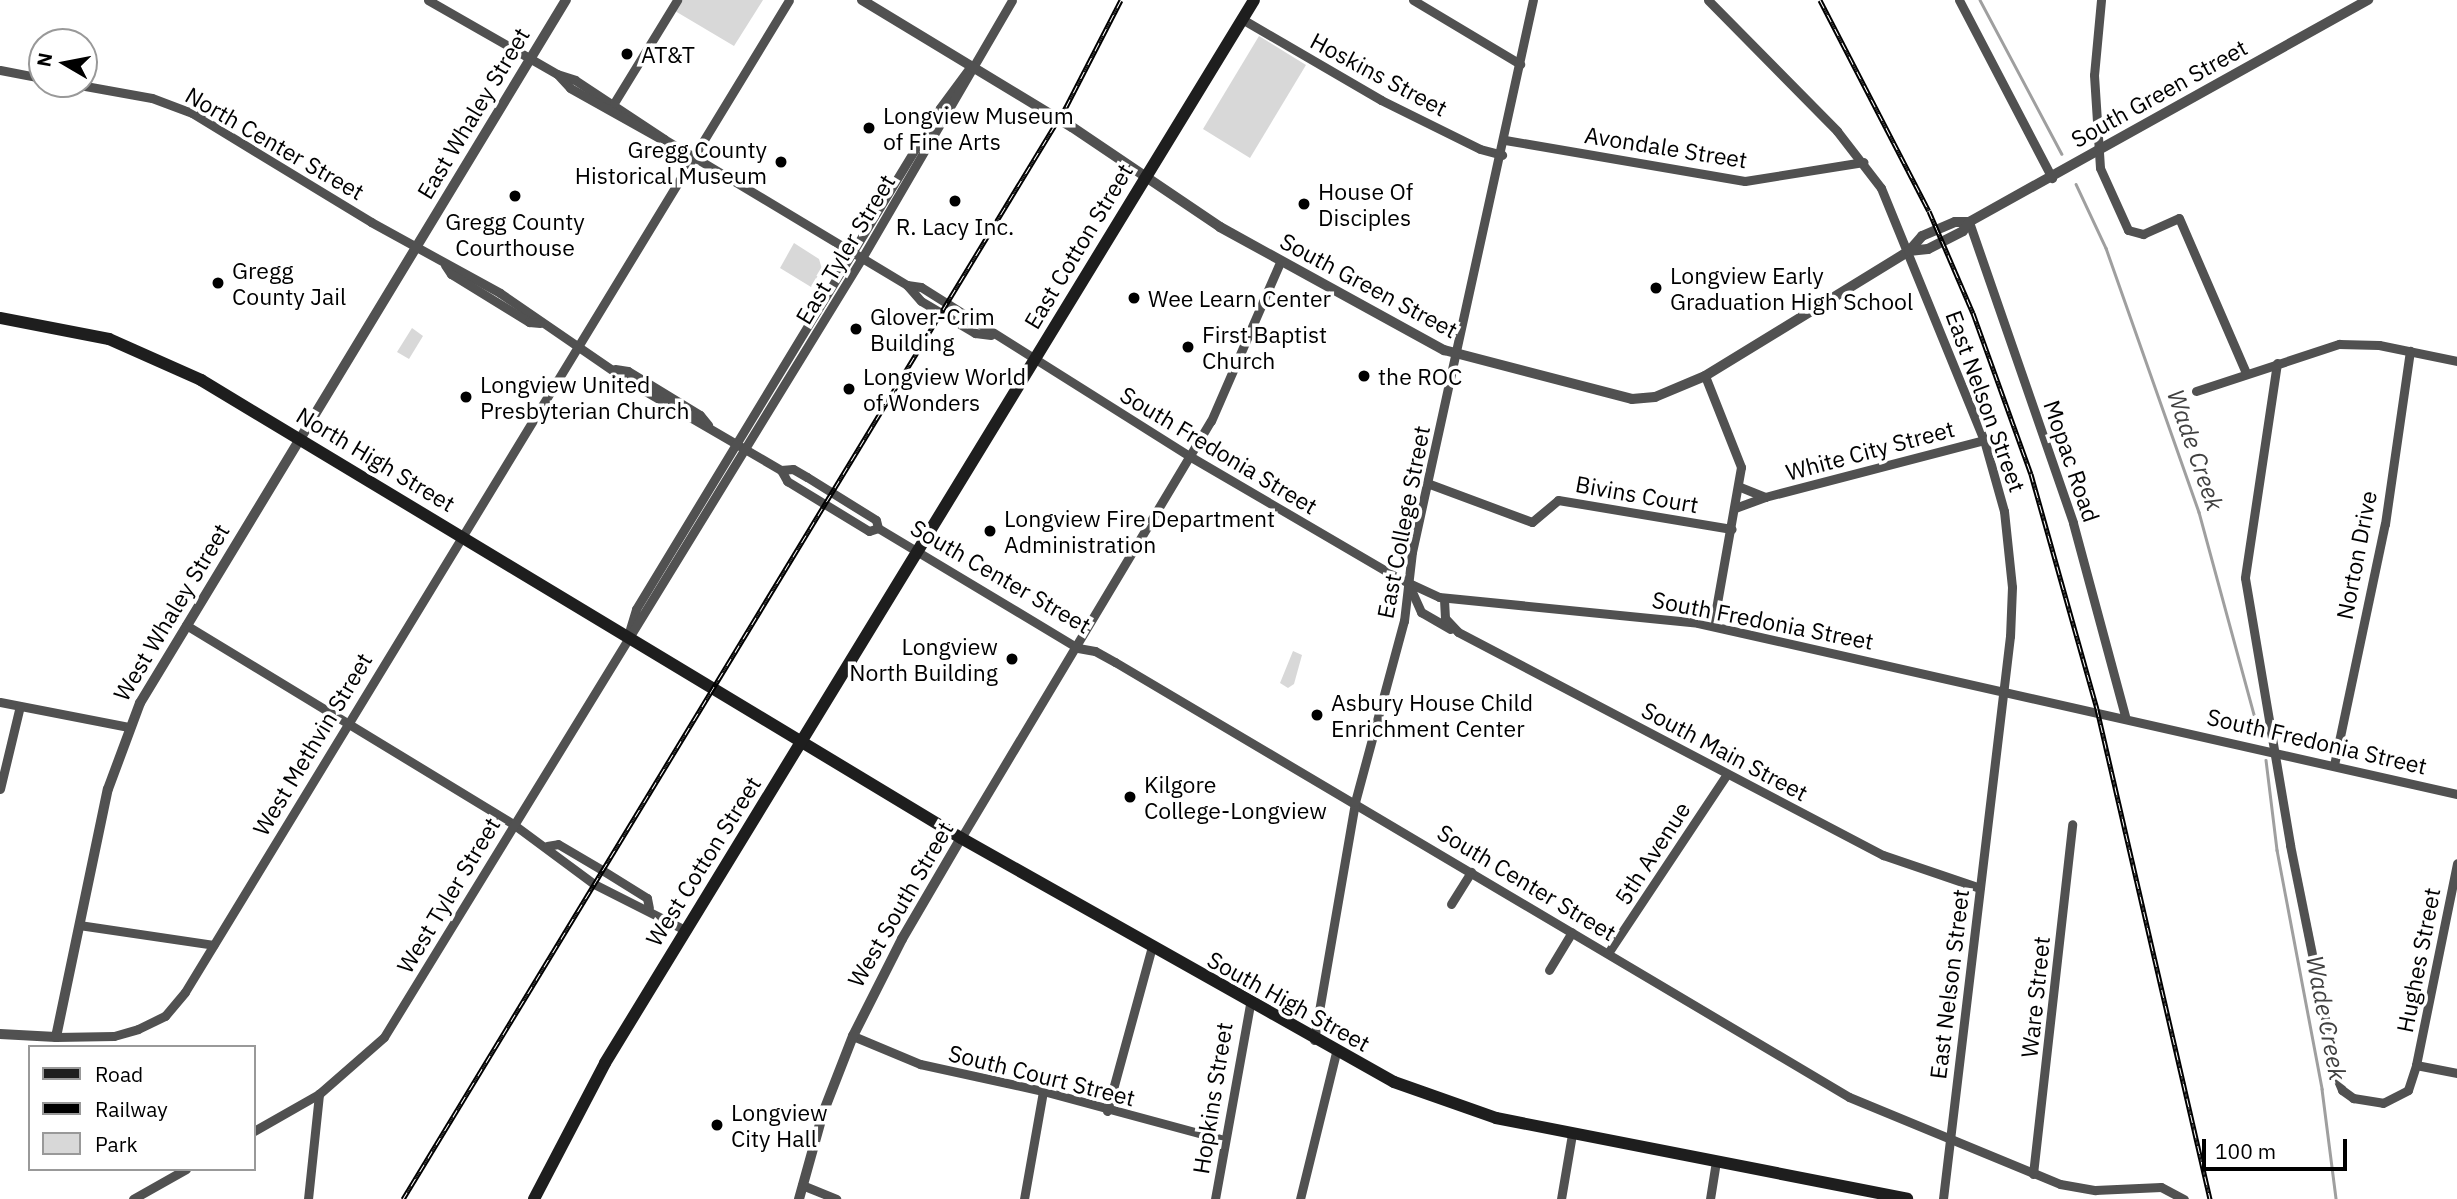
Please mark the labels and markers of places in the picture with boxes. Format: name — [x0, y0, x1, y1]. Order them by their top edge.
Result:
place label: AT&T — [641, 40, 695, 68]
marker: AT&T — [619, 46, 635, 62]
place label: Longview Museum of Fine Arts — [883, 101, 1074, 155]
marker: Longview Museum of Fine Arts — [861, 120, 877, 136]
place label: Gregg County Historical Museum — [575, 135, 767, 189]
marker: Gregg County Historical Museum — [773, 154, 789, 170]
place label: House Of Disciples — [1318, 177, 1413, 231]
marker: Gregg County Courthouse — [507, 188, 523, 204]
marker: R. Lacy Inc. — [947, 193, 963, 209]
marker: House Of Disciples — [1296, 196, 1312, 212]
place label: Gregg County Courthouse — [445, 207, 585, 261]
place label: R. Lacy Inc. — [896, 212, 1014, 240]
place label: Gregg County Jail — [232, 256, 346, 310]
place label: Longview Early Graduation High School — [1670, 261, 1913, 315]
marker: Gregg County Jail — [210, 275, 226, 291]
marker: Longview Early Graduation High School — [1648, 280, 1664, 296]
place label: Wee Learn Center — [1148, 284, 1331, 312]
marker: Wee Learn Center — [1126, 290, 1142, 306]
place label: Glover-Crim Building — [870, 302, 995, 356]
place label: First Baptist Church — [1202, 320, 1327, 374]
marker: Glover-Crim Building — [848, 321, 864, 337]
marker: First Baptist Church — [1180, 339, 1196, 355]
place label: Longview World of Wonders — [863, 362, 1026, 416]
place label: the ROC — [1378, 362, 1462, 390]
marker: the ROC — [1356, 368, 1372, 384]
place label: Longview United Presbyterian Church — [480, 370, 690, 424]
marker: Longview World of Wonders — [841, 381, 857, 397]
marker: Longview United Presbyterian Church — [458, 389, 474, 405]
place label: Longview Fire Department Administration — [1004, 504, 1275, 558]
marker: Longview Fire Department Administration — [982, 523, 998, 539]
place label: Longview North Building — [849, 632, 998, 686]
marker: Longview North Building — [1004, 651, 1020, 667]
place label: Asbury House Child Enrichment Center — [1331, 688, 1533, 742]
marker: Asbury House Child Enrichment Center — [1309, 707, 1325, 723]
place label: Kilgore College-Longview — [1144, 770, 1327, 824]
marker: Kilgore College-Longview — [1122, 789, 1138, 805]
place label: Longview City Hall — [731, 1098, 828, 1152]
marker: Longview City Hall — [709, 1117, 725, 1133]

